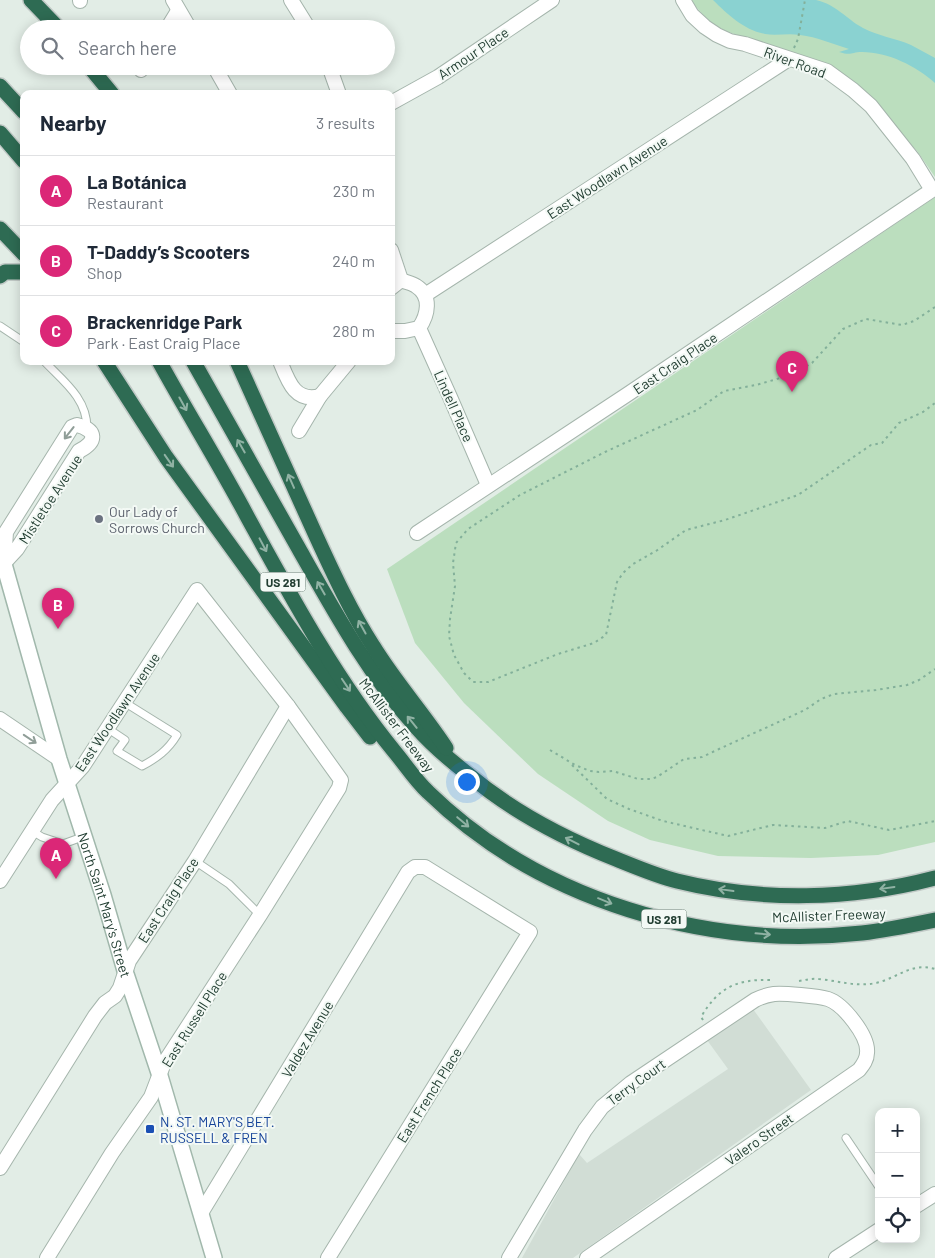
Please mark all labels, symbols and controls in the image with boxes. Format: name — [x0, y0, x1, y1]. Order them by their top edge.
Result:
search box — [20, 20, 395, 75]
street label: Armour Place — [434, 23, 512, 83]
icon: search — [38, 34, 66, 62]
text: Search here — [78, 36, 177, 59]
street label: River Road — [762, 43, 828, 81]
text: Nearby — [40, 110, 106, 135]
text: 3 results — [316, 113, 375, 132]
street label: East Woodlawn Avenue — [544, 132, 670, 222]
text: La Botánica — [87, 170, 187, 193]
text: A — [51, 181, 61, 200]
text: 230 m — [333, 181, 375, 200]
text: Restaurant — [87, 193, 164, 212]
text: T-Daddy’s Scooters — [87, 240, 250, 263]
text: B — [51, 251, 61, 270]
text: 240 m — [332, 251, 375, 270]
text: Shop — [87, 263, 122, 282]
text: Brackenridge Park — [87, 310, 242, 333]
text: C — [51, 321, 61, 340]
text: 280 m — [333, 321, 375, 340]
street label: East Craig Place — [630, 329, 720, 397]
text: Park · East Craig Place — [87, 333, 240, 352]
pin: C — [776, 351, 808, 392]
street label: Lindell Place — [431, 368, 477, 444]
one-way arrow — [179, 396, 188, 411]
one-way arrow — [64, 426, 75, 439]
one-way arrow — [236, 439, 246, 454]
street label: Mistletoe Avenue — [15, 451, 85, 547]
one-way arrow — [164, 453, 174, 467]
one-way arrow — [286, 474, 296, 489]
place label: Our Lady of Sorrows Church — [109, 503, 205, 536]
marker: Our Lady of Sorrows Church — [93, 513, 105, 525]
one-way arrow — [258, 538, 268, 553]
road number: US 281 — [260, 572, 306, 592]
one-way arrow — [316, 580, 326, 595]
pin: B — [42, 588, 74, 629]
one-way arrow — [357, 621, 367, 635]
street label: East Woodlawn Avenue — [71, 649, 163, 775]
street label: McAllister Freeway — [356, 674, 438, 776]
one-way arrow — [341, 678, 351, 692]
one-way arrow — [407, 715, 417, 729]
one-way arrow — [22, 734, 36, 744]
your location — [454, 769, 480, 795]
one-way arrow — [457, 817, 470, 828]
street label: North Saint Mary's Street — [75, 830, 135, 979]
one-way arrow — [564, 836, 579, 846]
pin: A — [40, 838, 72, 879]
street label: East Craig Place — [134, 854, 202, 946]
one-way arrow — [880, 883, 896, 893]
one-way arrow — [718, 885, 734, 895]
one-way arrow — [596, 897, 612, 906]
street label: McAllister Freeway — [772, 905, 887, 925]
road number: US 281 — [642, 910, 686, 929]
one-way arrow — [755, 929, 771, 939]
street label: East Russell Place — [158, 968, 230, 1070]
street label: Valdez Avenue — [277, 998, 337, 1080]
street label: East French Place — [393, 1044, 465, 1146]
street label: Terry Court — [603, 1055, 669, 1109]
map controls — [875, 1108, 920, 1243]
button: + — [875, 1108, 920, 1153]
street label: Valero Street — [722, 1109, 796, 1169]
place label: N. ST. MARY'S BET. RUSSELL & FREN — [160, 1113, 275, 1146]
marker: N. ST. MARY'S BET. RUSSELL & FREN — [144, 1123, 156, 1135]
button: − — [875, 1153, 920, 1198]
button: locate — [875, 1198, 920, 1243]

